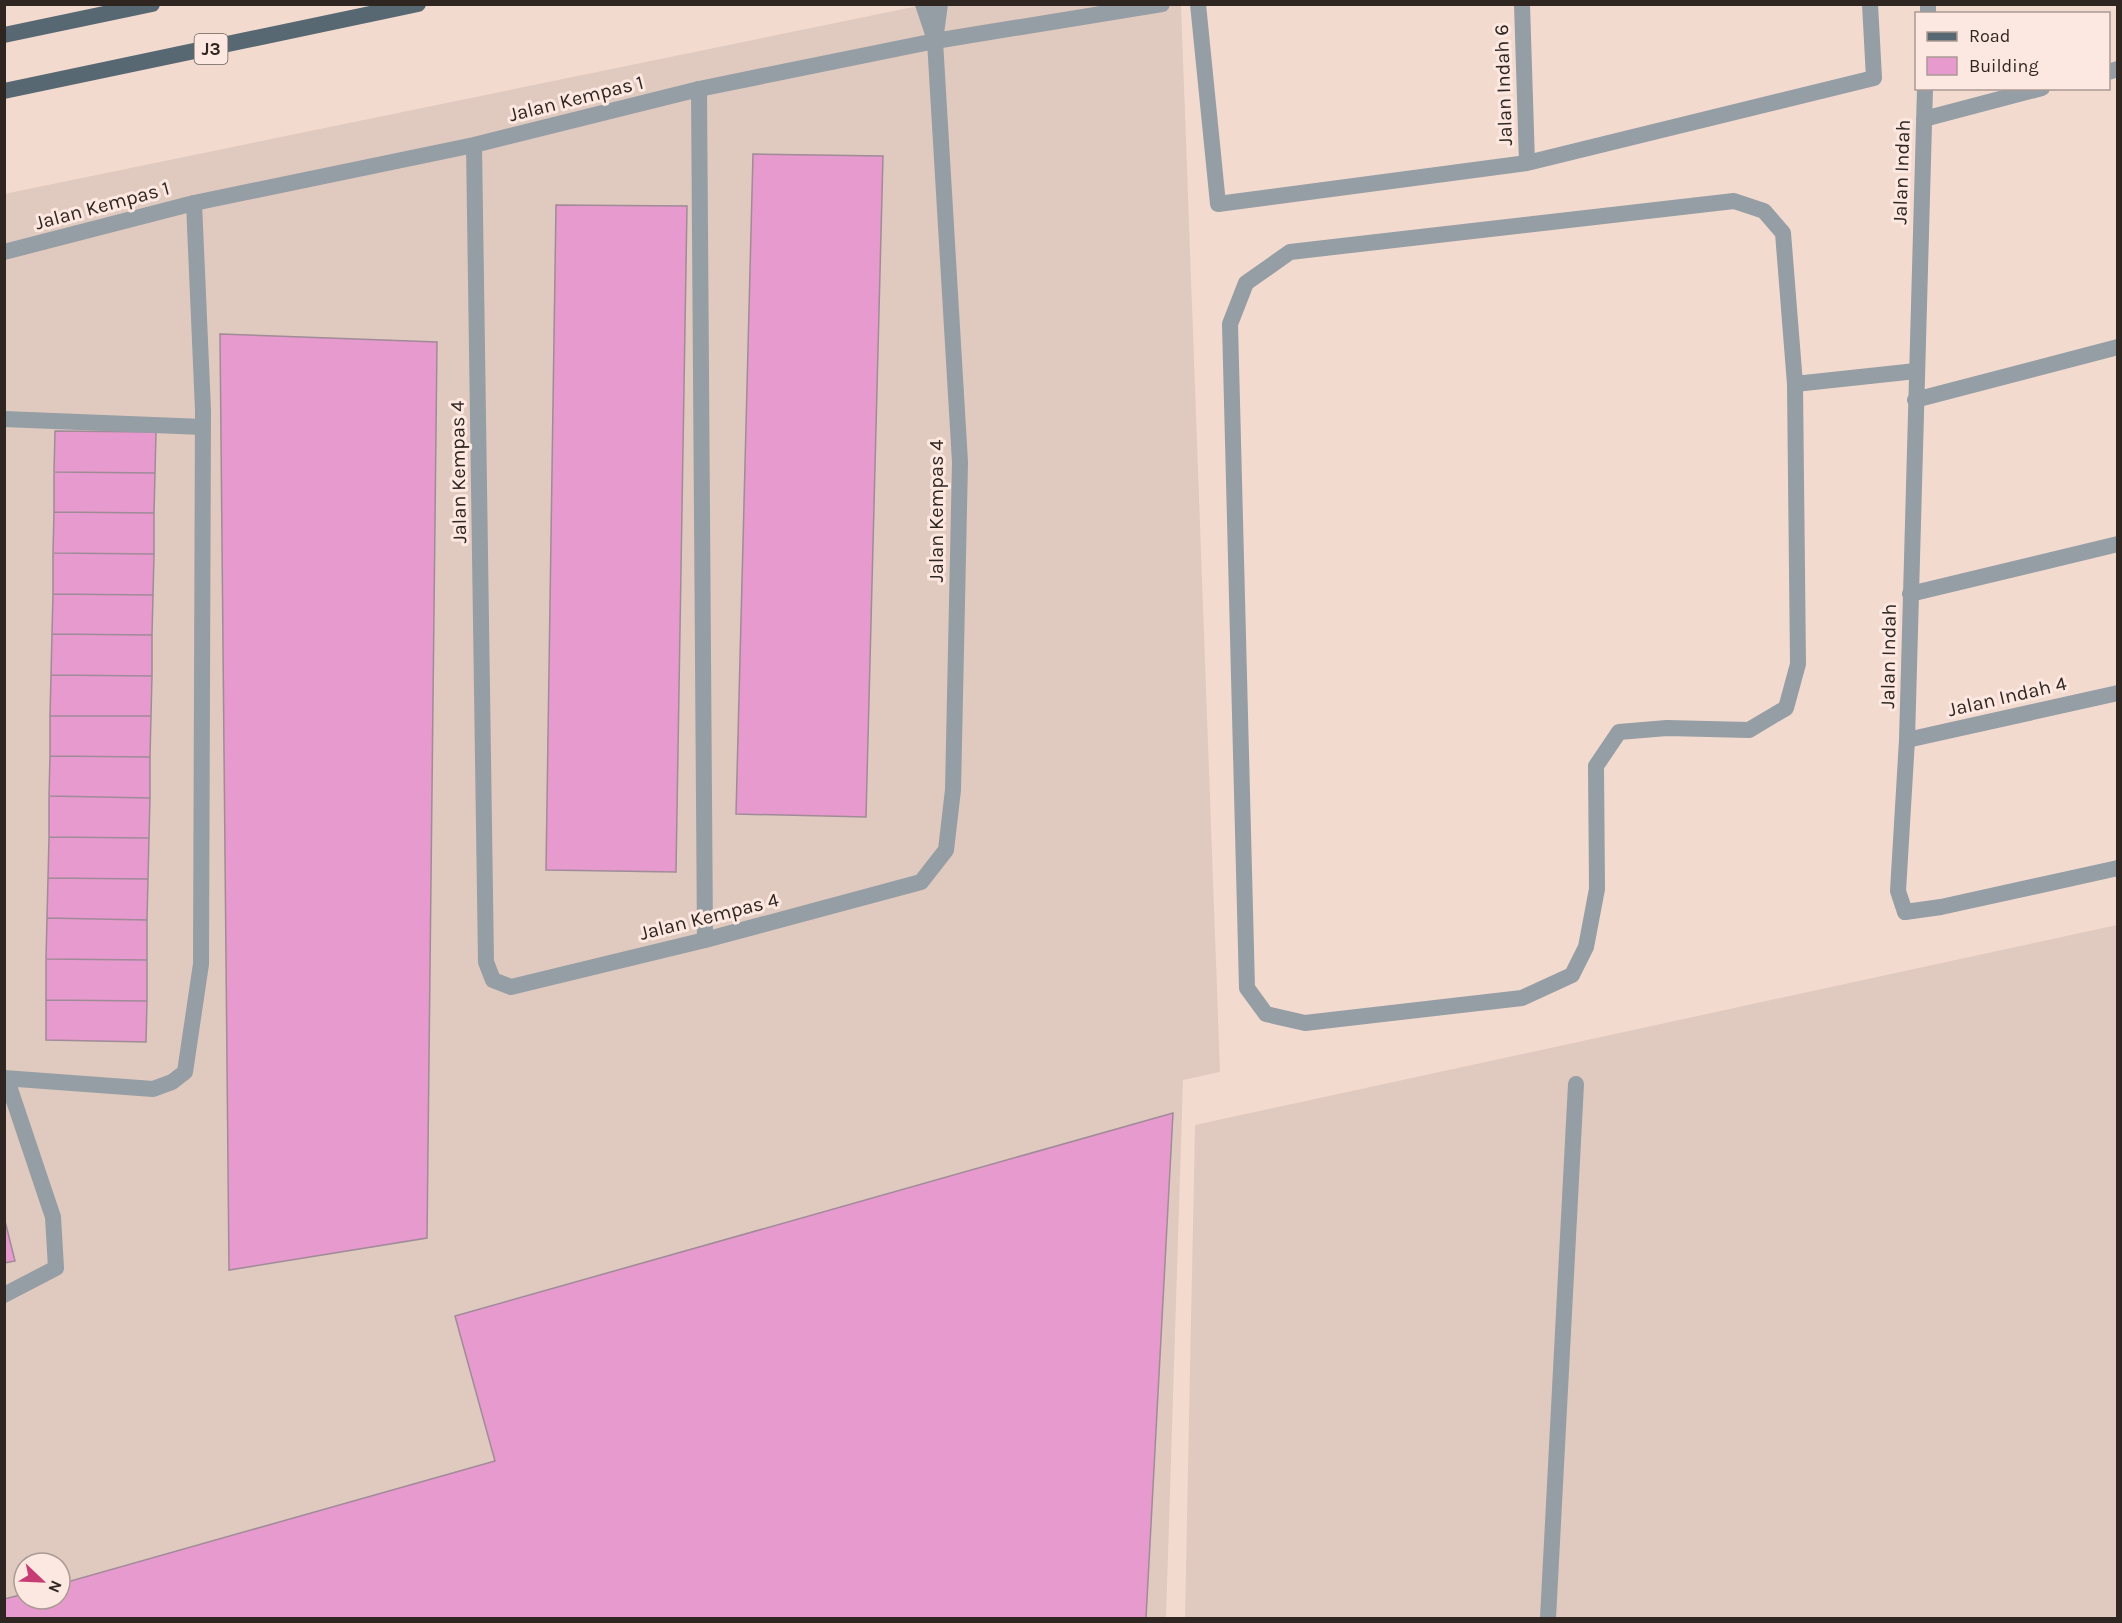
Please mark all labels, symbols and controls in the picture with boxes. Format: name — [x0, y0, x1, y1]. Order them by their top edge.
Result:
legend — [1915, 12, 2110, 90]
street label: Jalan Indah 6 — [1490, 24, 1517, 146]
text: Road — [1969, 25, 2010, 47]
road number: J3 — [194, 34, 228, 64]
text: Building — [1969, 55, 2039, 77]
street label: Jalan Kempas 1 — [506, 71, 646, 126]
street label: Jalan Indah — [1888, 119, 1915, 225]
street label: Jalan Kempas 1 — [32, 176, 172, 234]
street label: Jalan Kempas 4 — [446, 400, 471, 544]
street label: Jalan Kempas 4 — [925, 440, 948, 582]
street label: Jalan Indah — [1876, 603, 1901, 709]
street label: Jalan Indah 4 — [1946, 672, 2069, 721]
street label: Jalan Kempas 4 — [637, 888, 781, 945]
north arrow — [12, 1551, 72, 1611]
text: N — [44, 1578, 66, 1596]

